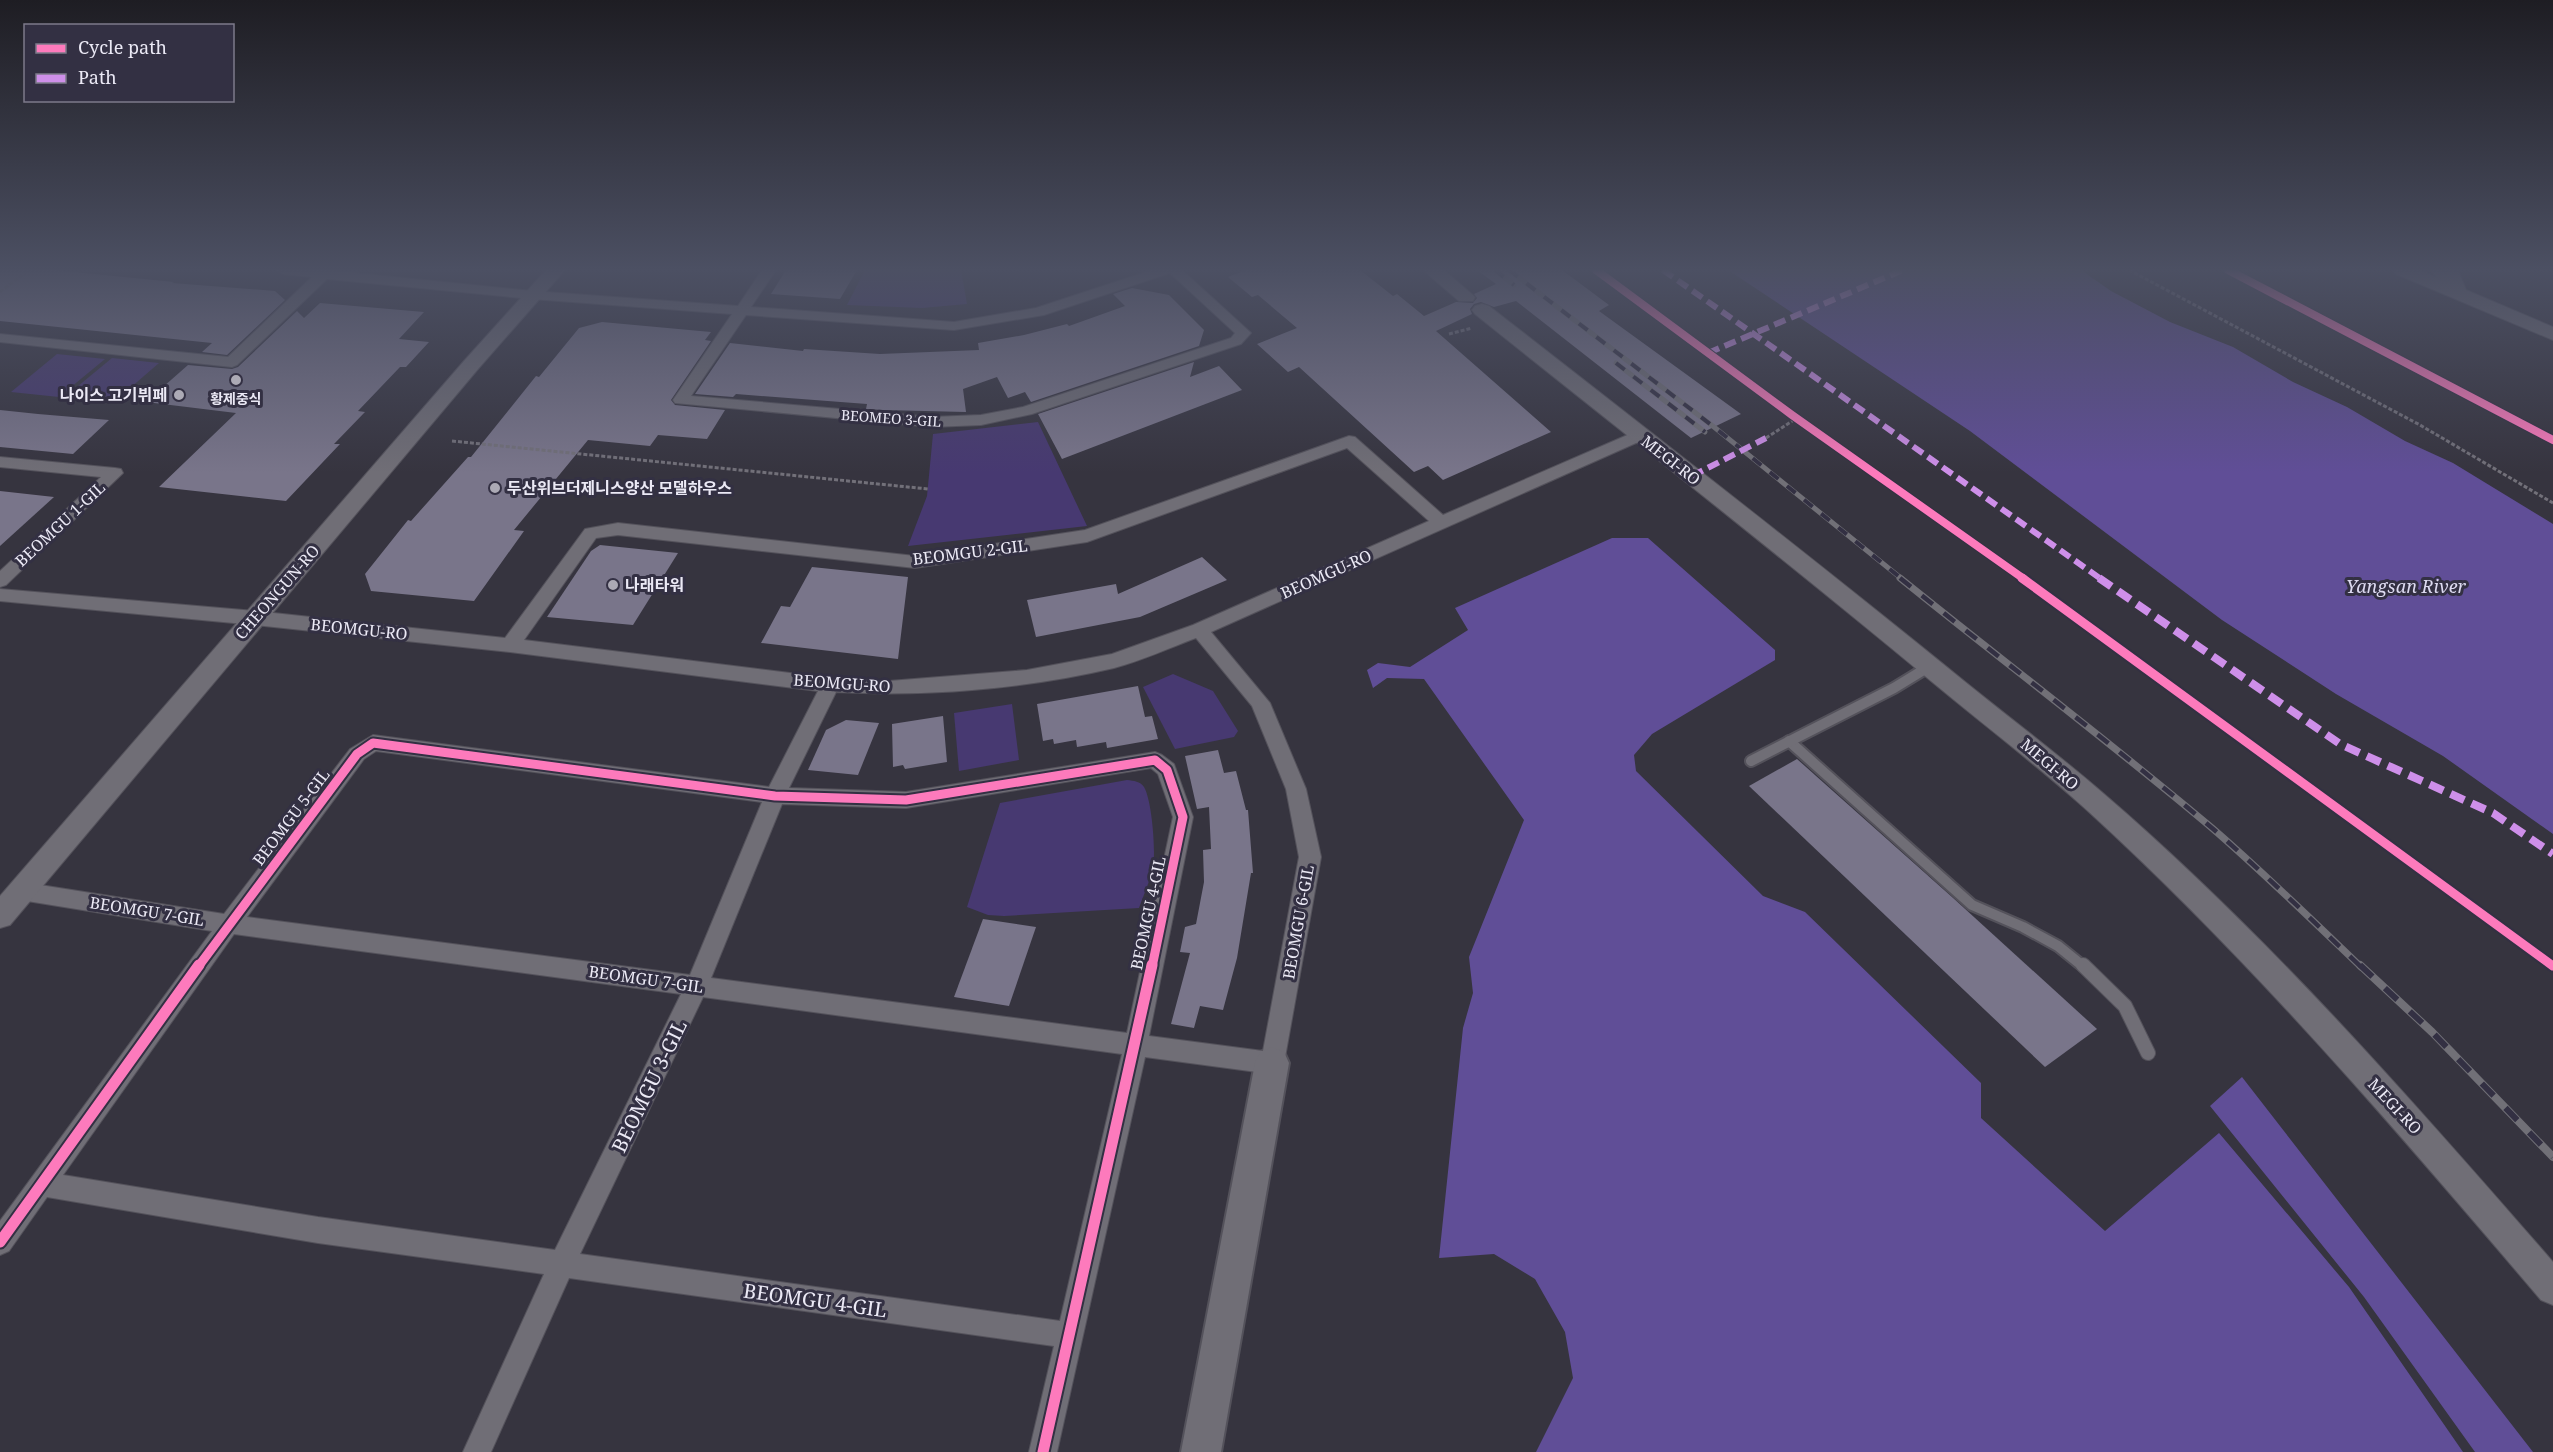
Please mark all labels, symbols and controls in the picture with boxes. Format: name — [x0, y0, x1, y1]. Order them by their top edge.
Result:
legend — [24, 24, 234, 102]
text: Cycle path — [78, 35, 167, 59]
text: Path — [78, 65, 117, 89]
marker: 황제중식 — [229, 373, 243, 387]
place label: 나이스 고기뷔페 — [60, 384, 167, 406]
marker: 나이스 고기뷔페 — [172, 388, 186, 402]
place label: 황제중식 — [210, 389, 262, 408]
street label: BEOMEO 3-GIL — [840, 405, 942, 431]
street label: MEGI-RO — [1637, 430, 1705, 490]
street label: BEOMGU 1-GIL — [10, 477, 110, 571]
place label: 두산위브더제니스양산 모델하우스 — [507, 477, 732, 499]
marker: 두산위브더제니스양산 모델하우스 — [488, 481, 502, 495]
street label: BEOMGU 2-GIL — [911, 534, 1029, 570]
street label: CHEONGUN-RO — [230, 540, 324, 644]
street label: BEOMGU-RO — [1277, 544, 1375, 604]
place label: 나래타워 — [625, 574, 684, 596]
water label: Yangsan River — [2346, 574, 2467, 598]
marker: 나래타워 — [606, 578, 620, 592]
street label: BEOMGU-RO — [310, 613, 408, 645]
street label: BEOMGU-RO — [793, 669, 891, 697]
street label: MEGI-RO — [2016, 733, 2084, 795]
street label: BEOMGU 5-GIL — [247, 764, 335, 870]
street label: BEOMGU 4-GIL — [1125, 854, 1171, 972]
street label: BEOMGU 6-GIL — [1277, 863, 1319, 981]
street label: BEOMGU 7-GIL — [88, 891, 206, 931]
street label: BEOMGU 7-GIL — [587, 960, 705, 998]
street label: BEOMGU 3-GIL — [605, 1015, 693, 1157]
street label: MEGI-RO — [2363, 1073, 2427, 1139]
street label: BEOMGU 4-GIL — [742, 1277, 888, 1323]

